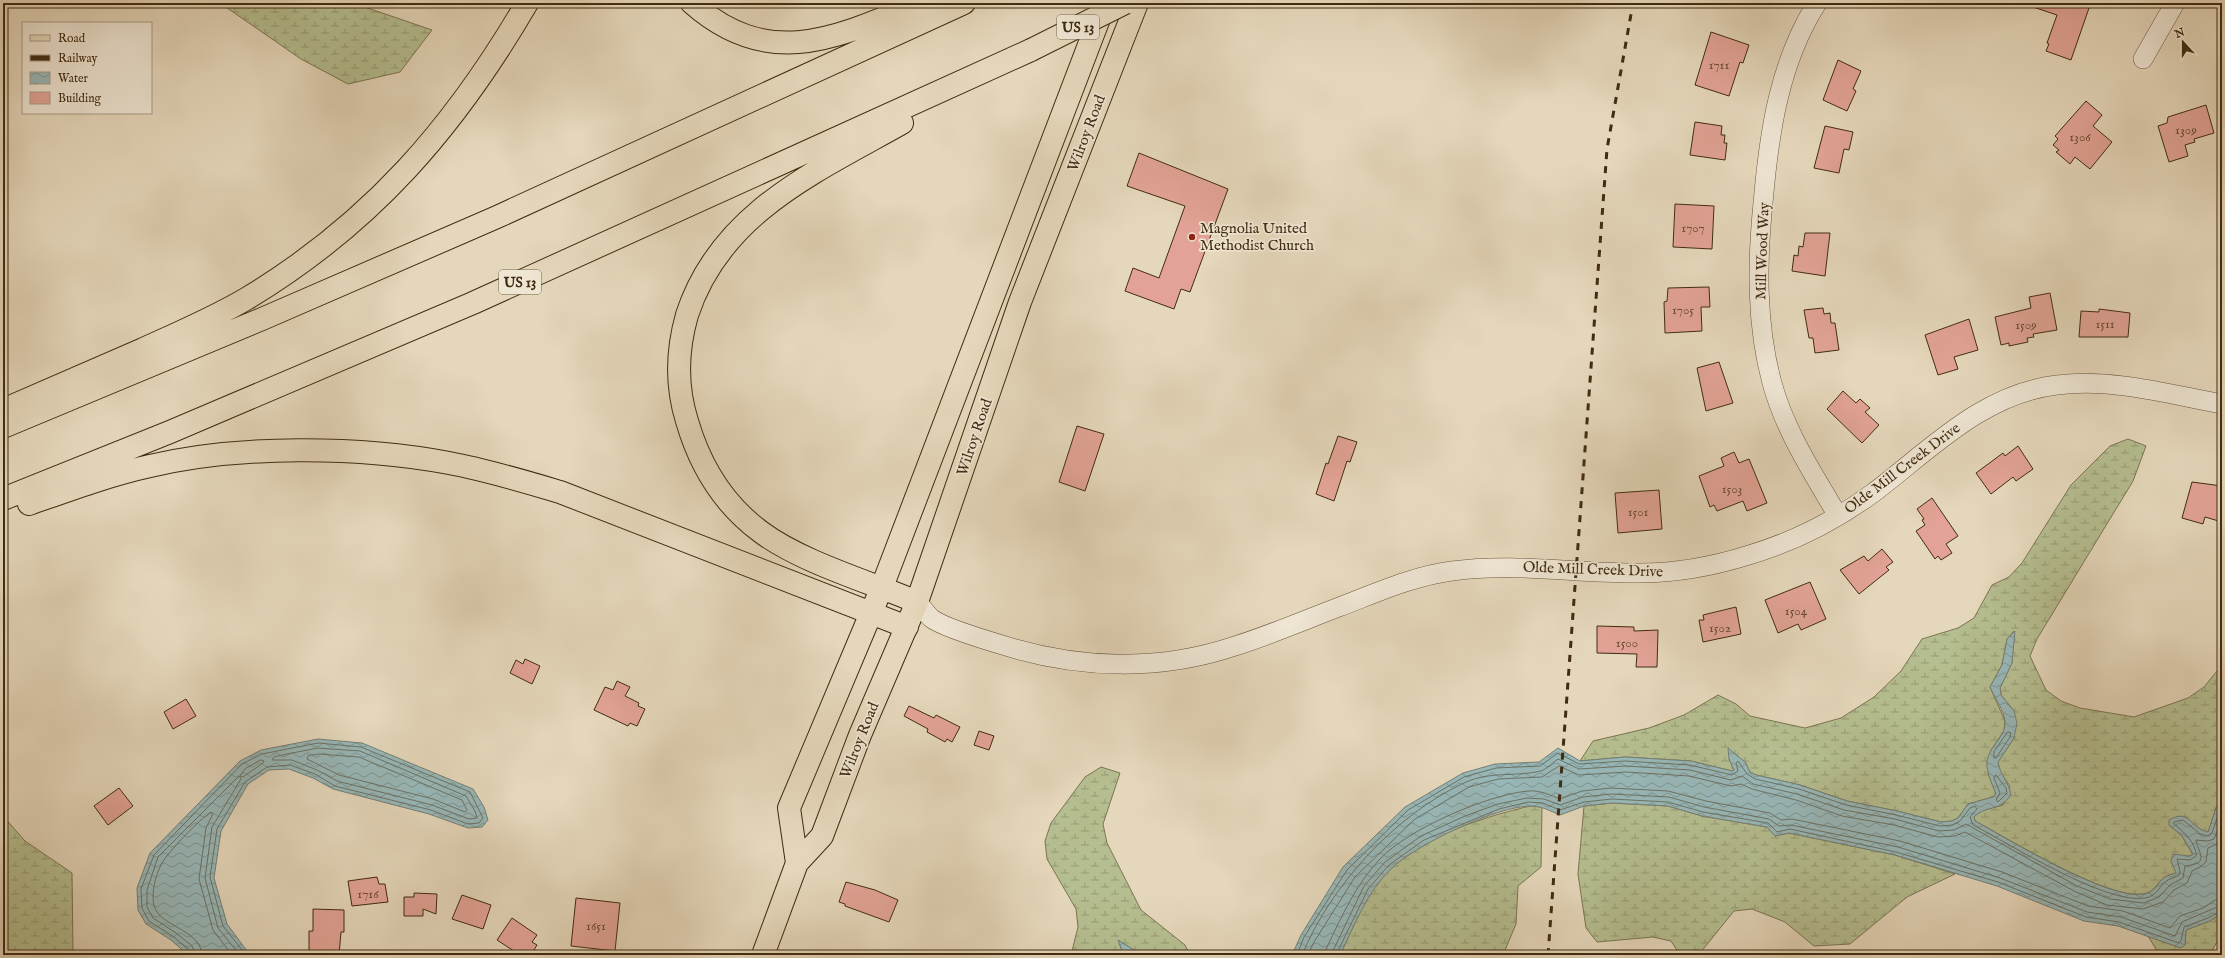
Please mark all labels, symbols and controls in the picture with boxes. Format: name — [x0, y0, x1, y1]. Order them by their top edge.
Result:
road number: US 13 — [1057, 15, 1099, 39]
legend — [22, 22, 152, 114]
north arrow — [2163, 22, 2203, 62]
text: N — [2172, 25, 2187, 42]
text: Road — [58, 31, 86, 46]
text: Railway — [58, 51, 97, 66]
house number: 1711 — [1709, 57, 1729, 74]
text: Water — [58, 71, 89, 86]
text: Building — [58, 91, 102, 106]
street label: Wilroy Road — [1063, 91, 1110, 174]
house number: 1309 — [2175, 122, 2197, 139]
house number: 1306 — [2069, 129, 2091, 146]
street label: Mill Wood Way — [1751, 201, 1774, 300]
place label: Magnolia United Methodist Church — [1200, 219, 1314, 255]
house number: 1707 — [1681, 220, 1705, 237]
marker: Magnolia United Methodist Church — [1187, 232, 1197, 242]
road number: US 13 — [499, 270, 541, 294]
house number: 1705 — [1672, 302, 1694, 319]
house number: 1511 — [2095, 316, 2115, 333]
house number: 1509 — [2015, 317, 2037, 334]
street label: Wilroy Road — [952, 395, 997, 478]
street label: Olde Mill Creek Drive — [1841, 418, 1964, 518]
house number: 1503 — [1722, 481, 1743, 498]
house number: 1501 — [1628, 504, 1648, 521]
street label: Olde Mill Creek Drive — [1522, 558, 1664, 581]
house number: 1504 — [1785, 603, 1808, 620]
house number: 1502 — [1709, 620, 1731, 637]
house number: 1500 — [1616, 635, 1638, 652]
street label: Wilroy Road — [836, 698, 884, 781]
house number: 1716 — [357, 886, 379, 903]
house number: 1651 — [586, 918, 606, 935]

